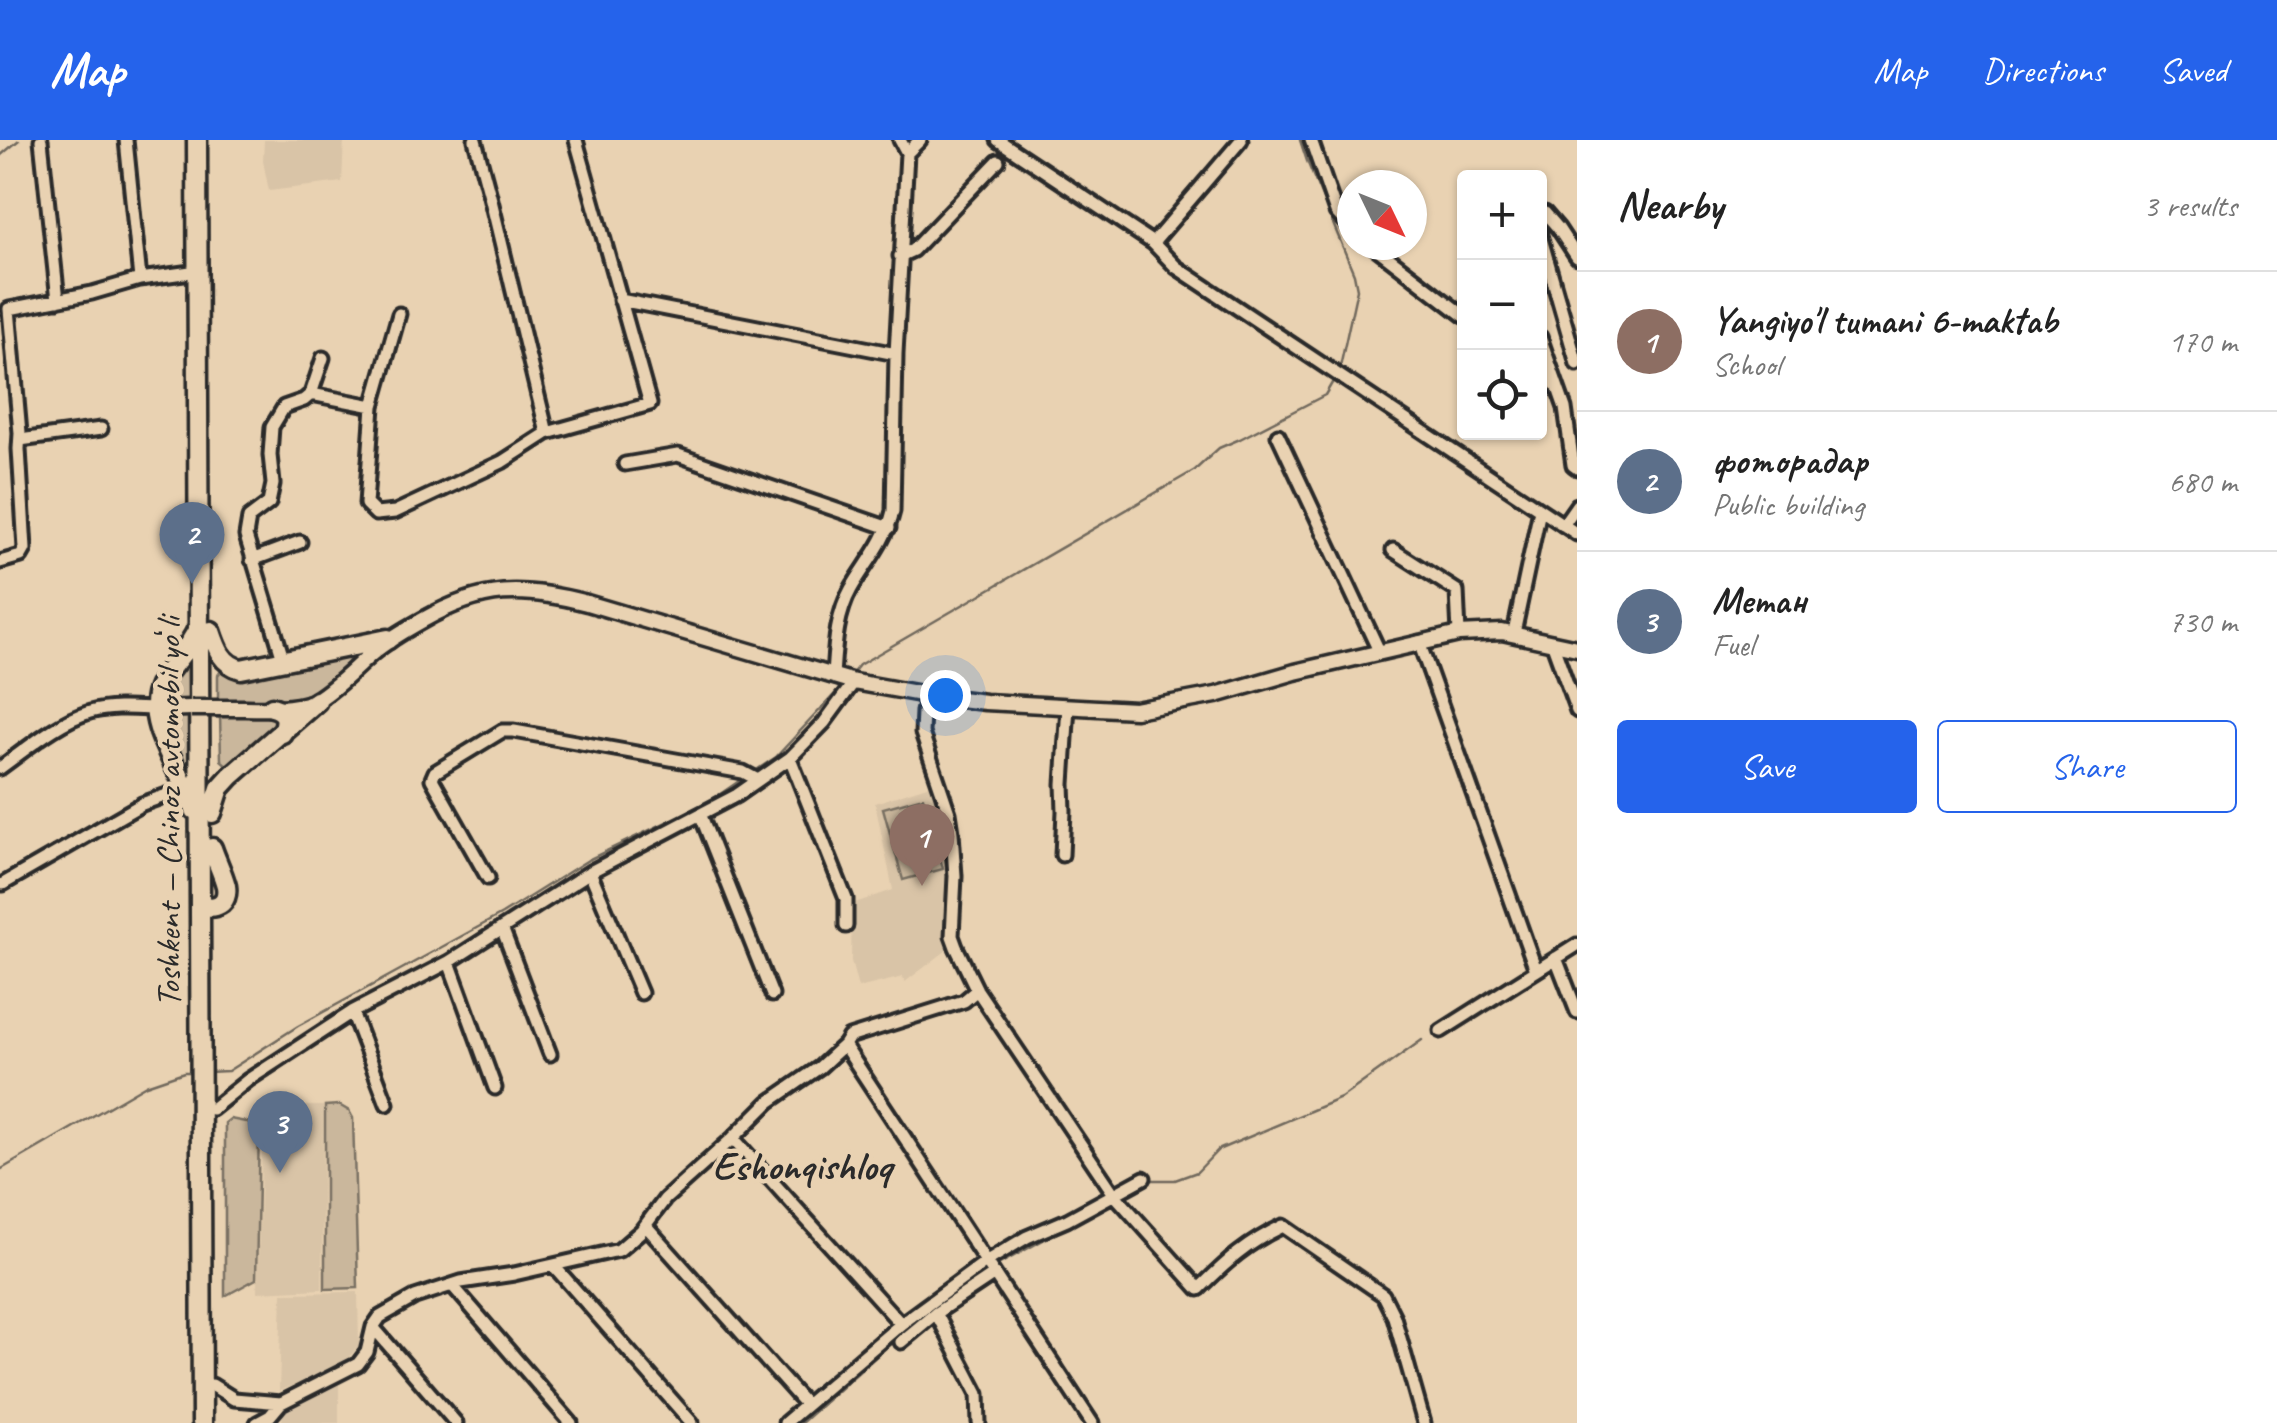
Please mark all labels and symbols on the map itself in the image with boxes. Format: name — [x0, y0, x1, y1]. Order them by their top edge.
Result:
north arrow — [1337, 170, 1427, 260]
pin: 2 — [160, 502, 224, 584]
street label: Toshkent — Chinoz avtomobil yoʻli — [146, 612, 191, 1007]
your location — [920, 670, 971, 721]
pin: 1 — [890, 804, 954, 886]
pin: 3 — [248, 1090, 312, 1173]
district label: Eshonqishloq — [713, 1141, 896, 1191]

